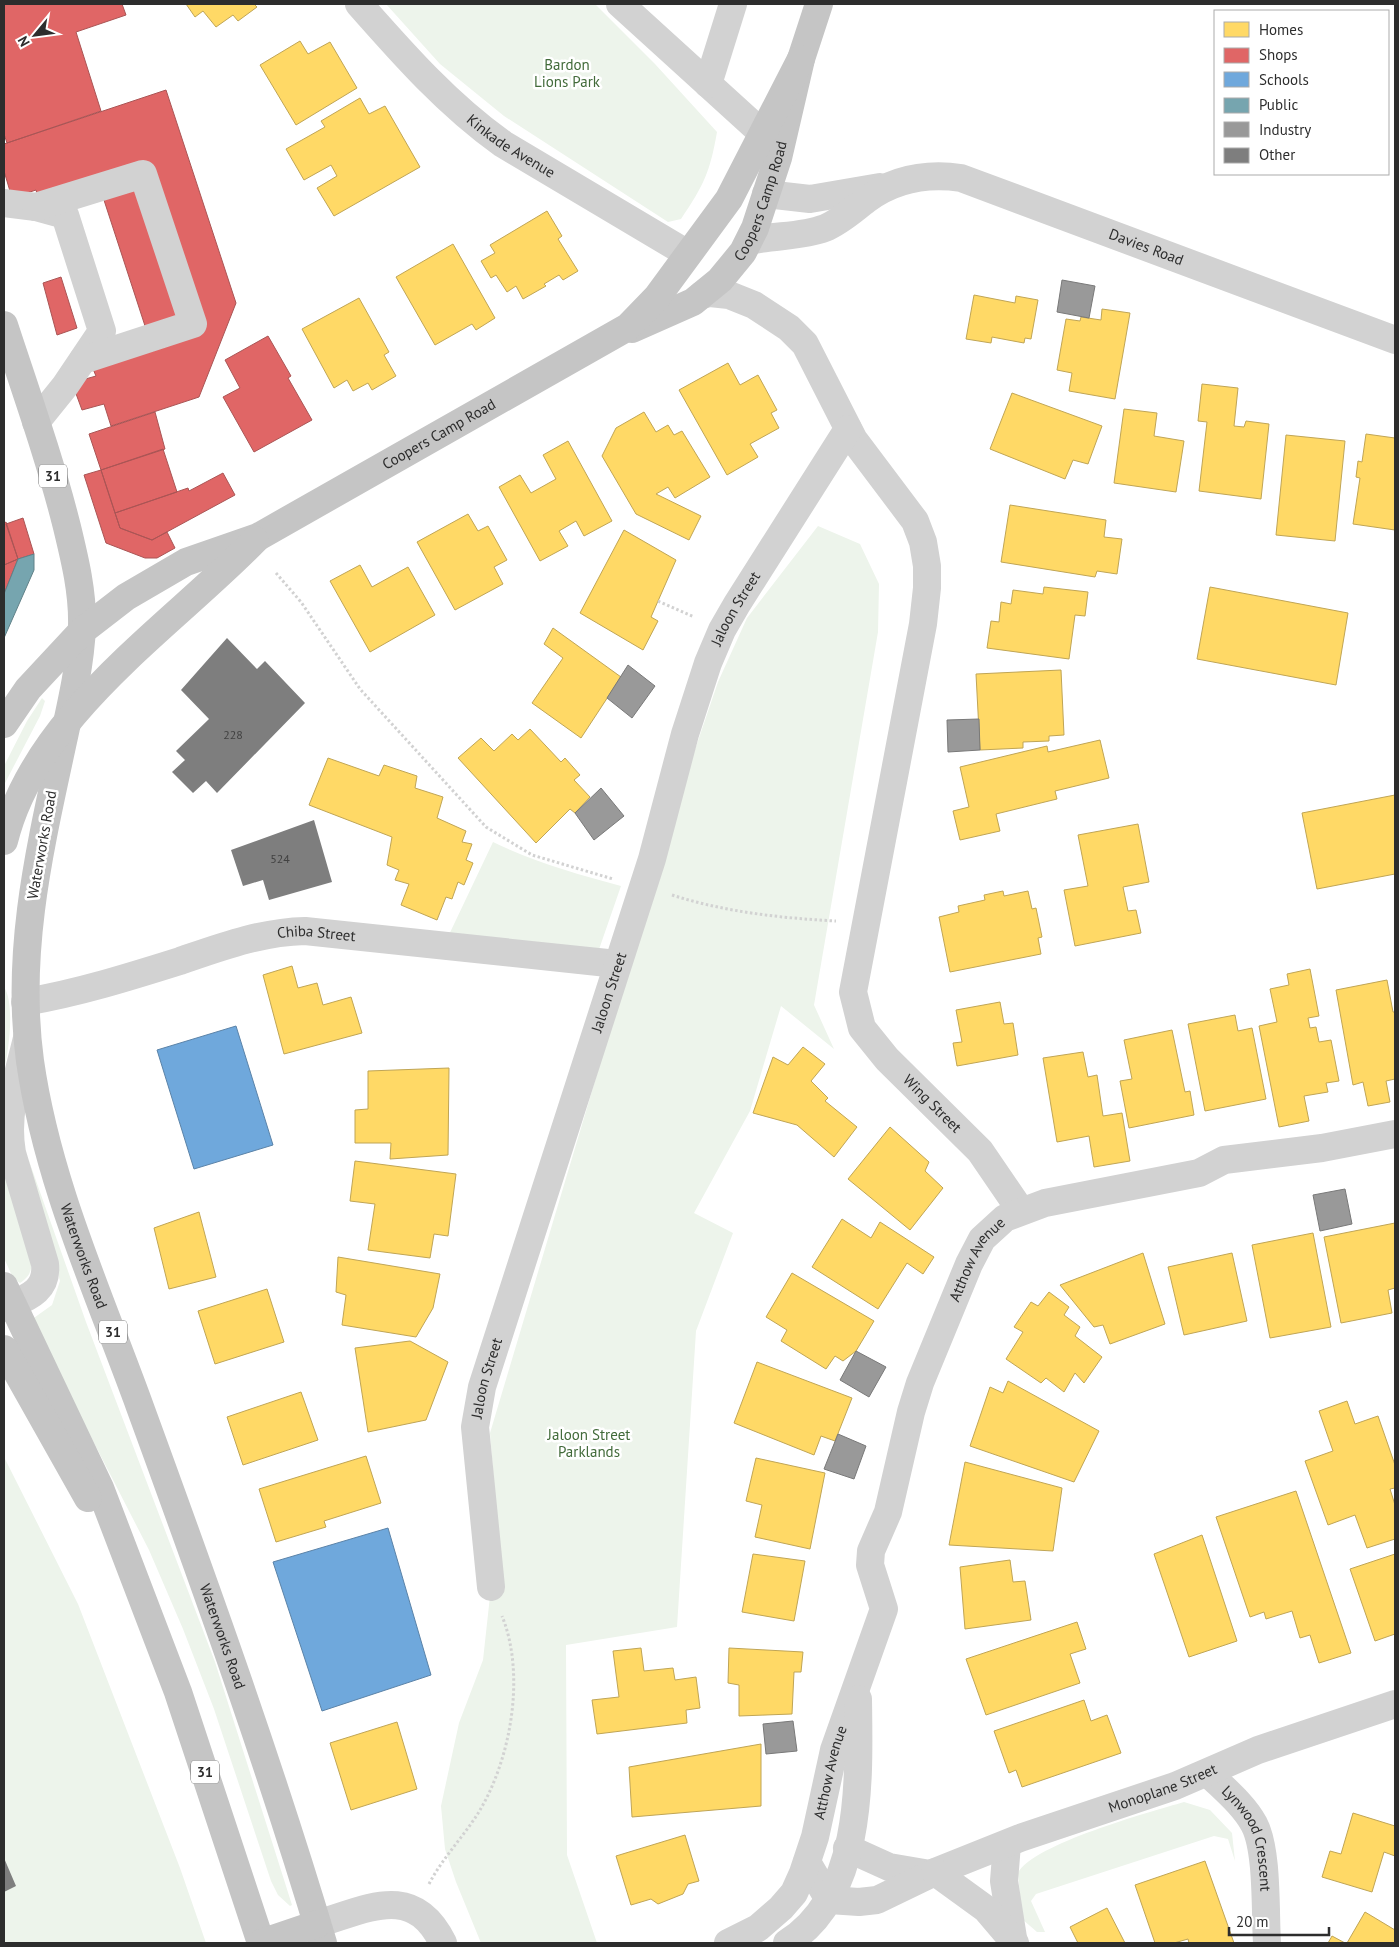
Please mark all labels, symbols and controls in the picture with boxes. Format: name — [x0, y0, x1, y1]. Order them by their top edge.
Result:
north arrow — [10, 10, 60, 60]
legend — [1214, 10, 1389, 175]
text: Homes — [1259, 20, 1303, 39]
text: N — [14, 33, 34, 50]
text: Shops — [1259, 45, 1298, 64]
park label: Bardon Lions Park — [534, 55, 601, 91]
text: Schools — [1259, 70, 1309, 89]
text: Public — [1259, 95, 1298, 114]
street label: Kinkade Avenue — [463, 110, 559, 182]
text: Industry — [1259, 120, 1311, 139]
street label: Coopers Camp Road — [729, 139, 791, 265]
text: Other — [1259, 145, 1295, 164]
street label: Davies Road — [1106, 224, 1186, 269]
street label: Coopers Camp Road — [379, 394, 499, 474]
road number: 31 — [39, 464, 67, 488]
street label: Jaloon Street — [706, 568, 764, 649]
house number: 228 — [223, 727, 243, 742]
street label: Waterworks Road — [23, 789, 60, 901]
house number: 524 — [270, 851, 290, 866]
street label: Chiba Street — [276, 921, 357, 945]
street label: Jaloon Street — [587, 950, 630, 1036]
street label: Wing Street — [899, 1070, 966, 1136]
street label: Waterworks Road — [56, 1201, 112, 1311]
street label: Atthow Avenue — [945, 1213, 1009, 1304]
road number: 31 — [99, 1320, 127, 1344]
street label: Jaloon Street — [466, 1335, 506, 1421]
park label: Jaloon Street Parklands — [547, 1425, 630, 1461]
street label: Waterworks Road — [196, 1581, 250, 1691]
street label: Atthow Avenue — [809, 1723, 851, 1821]
street label: Monoplane Street — [1106, 1759, 1220, 1817]
road number: 31 — [191, 1760, 219, 1784]
street label: Lynwood Crescent — [1218, 1781, 1275, 1892]
scale bar — [1229, 1904, 1329, 1936]
text: 20 m — [1236, 1912, 1269, 1931]

